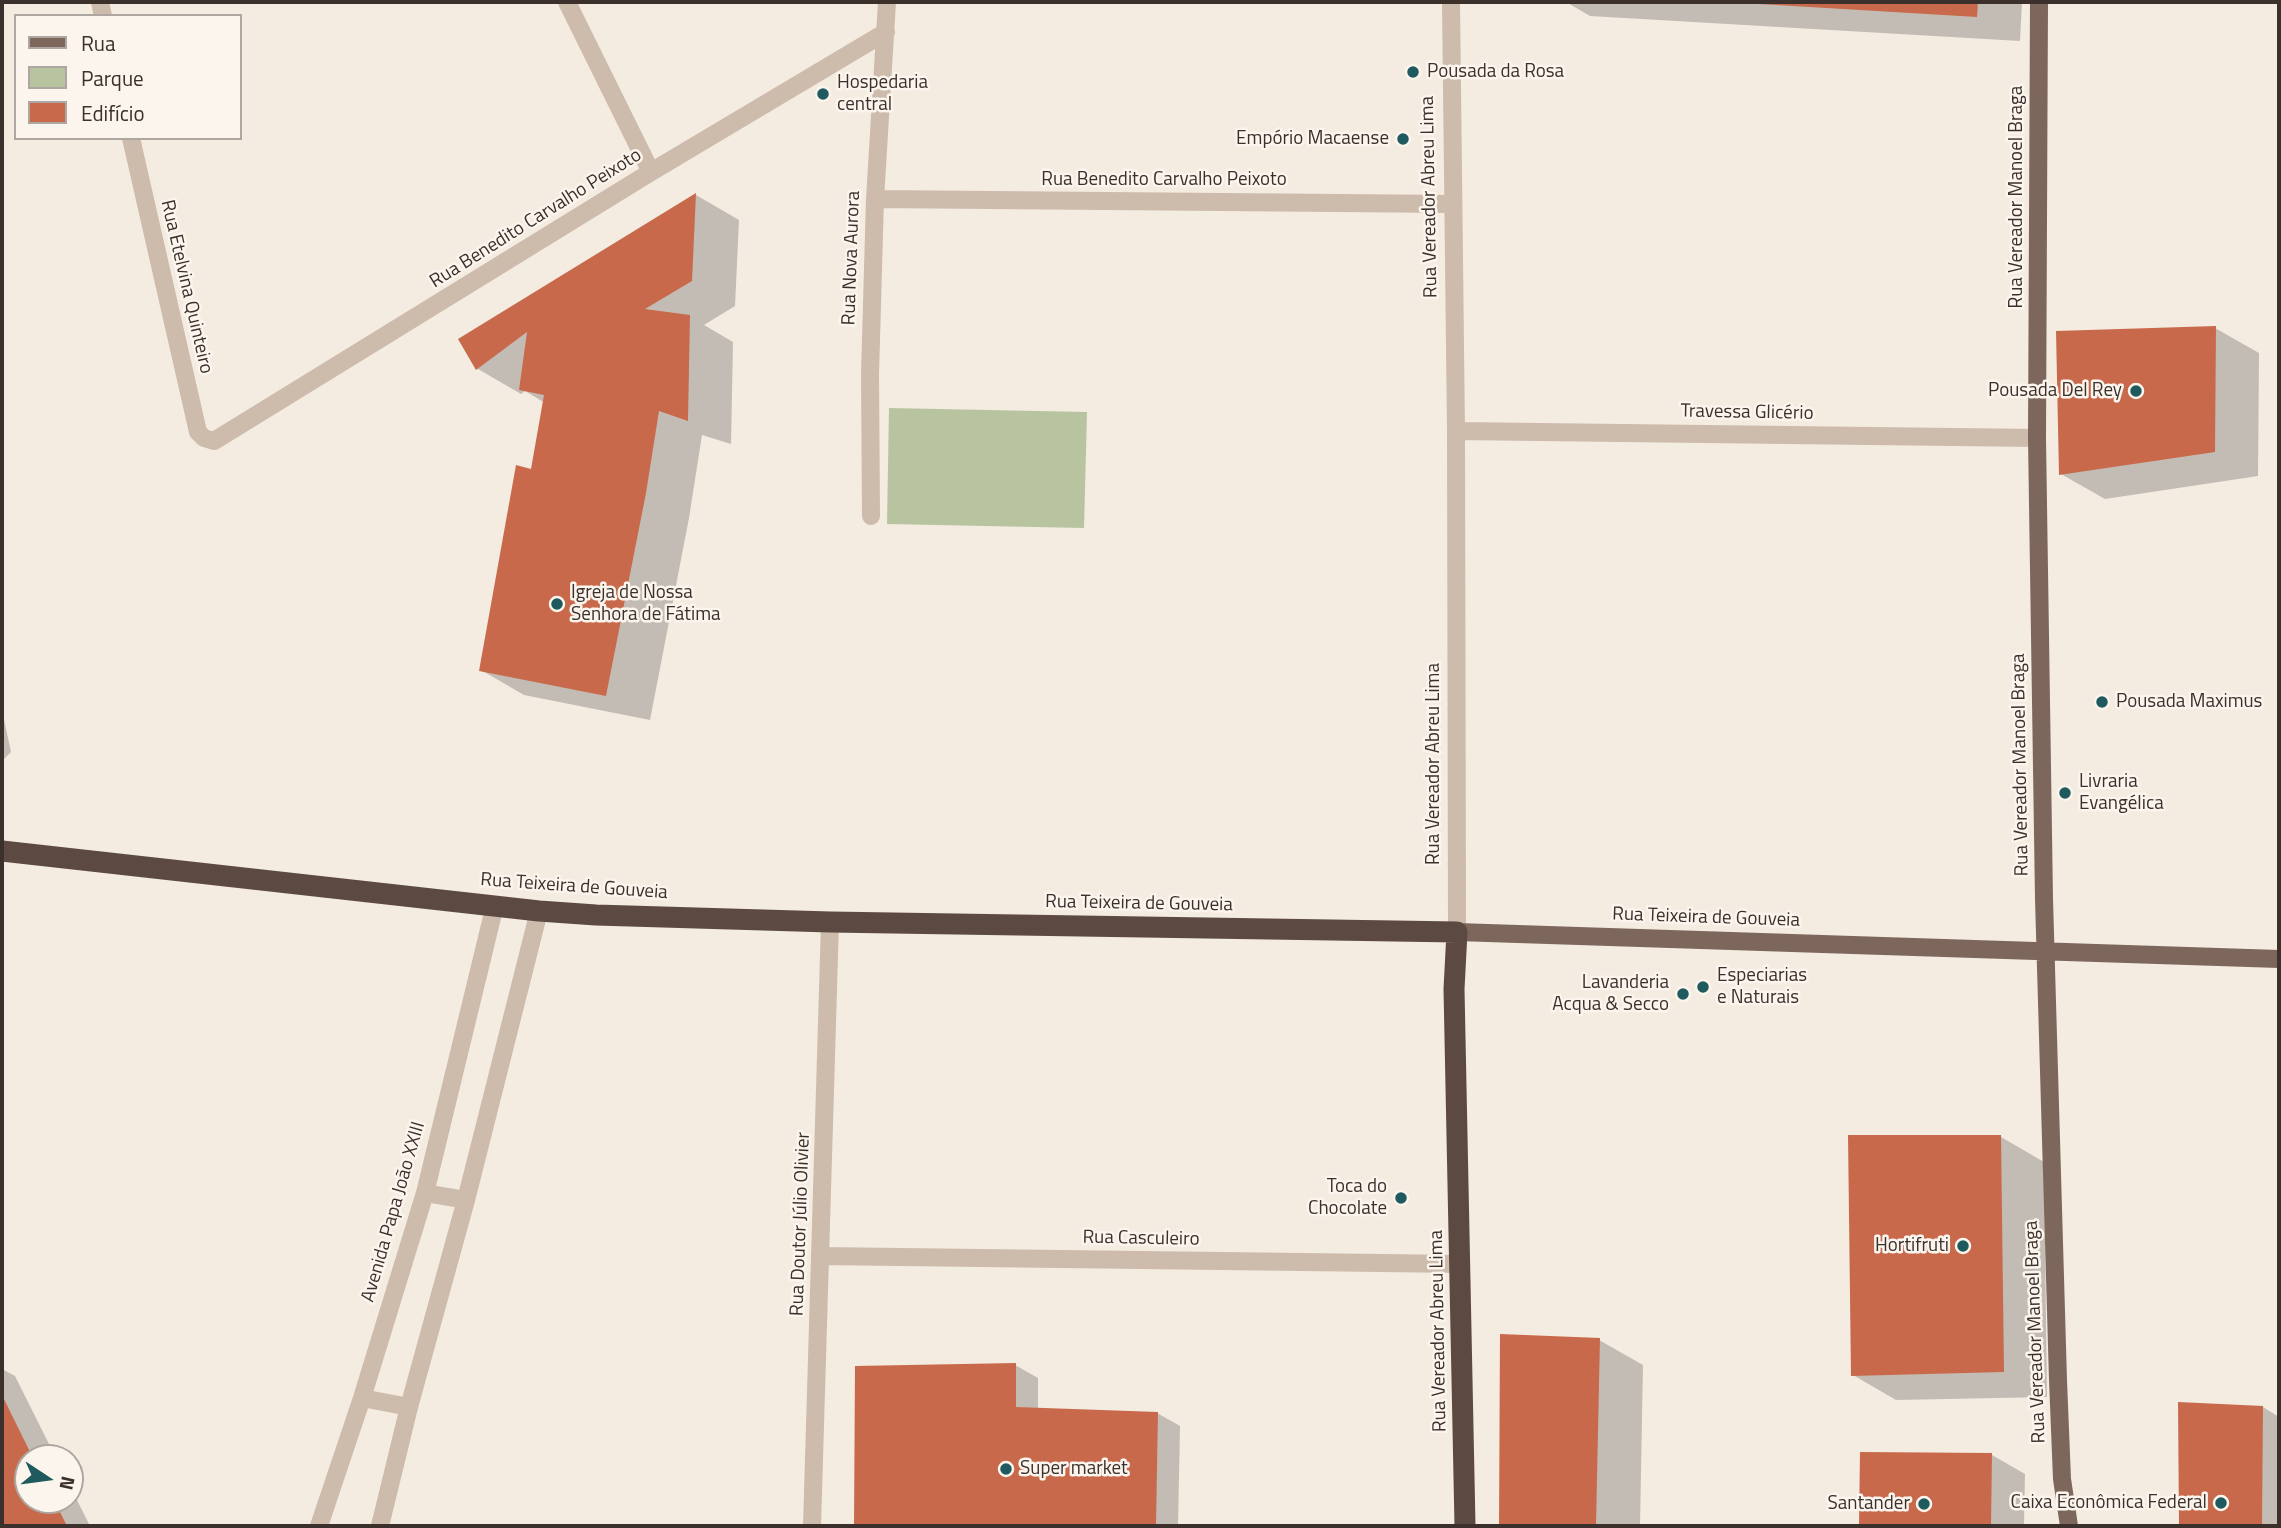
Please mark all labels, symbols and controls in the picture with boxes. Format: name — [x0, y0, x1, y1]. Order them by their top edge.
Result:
legend — [14, 14, 242, 140]
text: Rua — [81, 27, 116, 59]
place label: Pousada da Rosa — [1427, 61, 1564, 83]
text: Parque — [81, 62, 144, 94]
marker: Pousada da Rosa — [1405, 64, 1421, 80]
place label: Hospedaria central — [837, 72, 928, 116]
marker: Hospedaria central — [815, 86, 831, 102]
street label: Rua Vereador Manoel Braga — [2006, 86, 2028, 308]
street label: Rua Vereador Abreu Lima — [1417, 96, 1443, 298]
text: Edifício — [81, 97, 145, 129]
place label: Empório Macaense — [1236, 128, 1389, 150]
marker: Empório Macaense — [1395, 131, 1411, 147]
street label: Rua Benedito Carvalho Peixoto — [426, 144, 646, 294]
street label: Rua Benedito Carvalho Peixoto — [1041, 169, 1287, 191]
street label: Rua Nova Aurora — [838, 190, 866, 326]
street label: Rua Etelvina Quinteiro — [155, 198, 217, 376]
place label: Pousada Del Rey — [1988, 380, 2122, 402]
marker: Pousada Del Rey — [2128, 383, 2144, 399]
street label: Travessa Glicério — [1680, 400, 1814, 426]
place label: Igreja de Nossa Senhora de Fátima — [571, 582, 721, 626]
marker: Igreja de Nossa Senhora de Fátima — [549, 596, 565, 612]
street label: Rua Vereador Manoel Braga — [2008, 653, 2034, 877]
street label: Rua Vereador Abreu Lima — [1423, 663, 1445, 865]
place label: Pousada Maximus — [2116, 691, 2262, 713]
marker: Pousada Maximus — [2094, 694, 2110, 710]
place label: Livraria Evangélica — [2079, 771, 2164, 815]
marker: Livraria Evangélica — [2057, 785, 2073, 801]
street label: Rua Teixeira de Gouveia — [480, 869, 668, 905]
street label: Rua Teixeira de Gouveia — [1045, 891, 1233, 917]
street label: Rua Teixeira de Gouveia — [1612, 903, 1800, 933]
place label: Especiarias e Naturais — [1717, 965, 1807, 1009]
place label: Lavanderia Acqua & Secco — [1552, 972, 1669, 1016]
marker: Especiarias e Naturais — [1695, 979, 1711, 995]
marker: Lavanderia Acqua & Secco — [1675, 986, 1691, 1002]
street label: Avenida Papa João XXIII — [357, 1119, 431, 1305]
street label: Rua Doutor Júlio Olivier — [786, 1132, 816, 1316]
place label: Toca do Chocolate — [1308, 1176, 1387, 1220]
marker: Toca do Chocolate — [1393, 1190, 1409, 1206]
street label: Rua Vereador Manoel Braga — [2021, 1220, 2051, 1444]
street label: Rua Casculeiro — [1082, 1227, 1200, 1251]
street label: Rua Vereador Abreu Lima — [1426, 1230, 1452, 1432]
place label: Hortifruti — [1875, 1235, 1949, 1257]
marker: Hortifruti — [1955, 1238, 1971, 1254]
north arrow — [14, 1444, 84, 1514]
place label: Super market — [1020, 1458, 1128, 1480]
marker: Super market — [998, 1461, 1014, 1477]
text: N — [52, 1474, 84, 1493]
place label: Caixa Econômica Federal — [2011, 1492, 2207, 1514]
place label: Santander — [1827, 1493, 1910, 1515]
marker: Caixa Econômica Federal — [2213, 1495, 2229, 1511]
marker: Santander — [1916, 1496, 1932, 1512]

